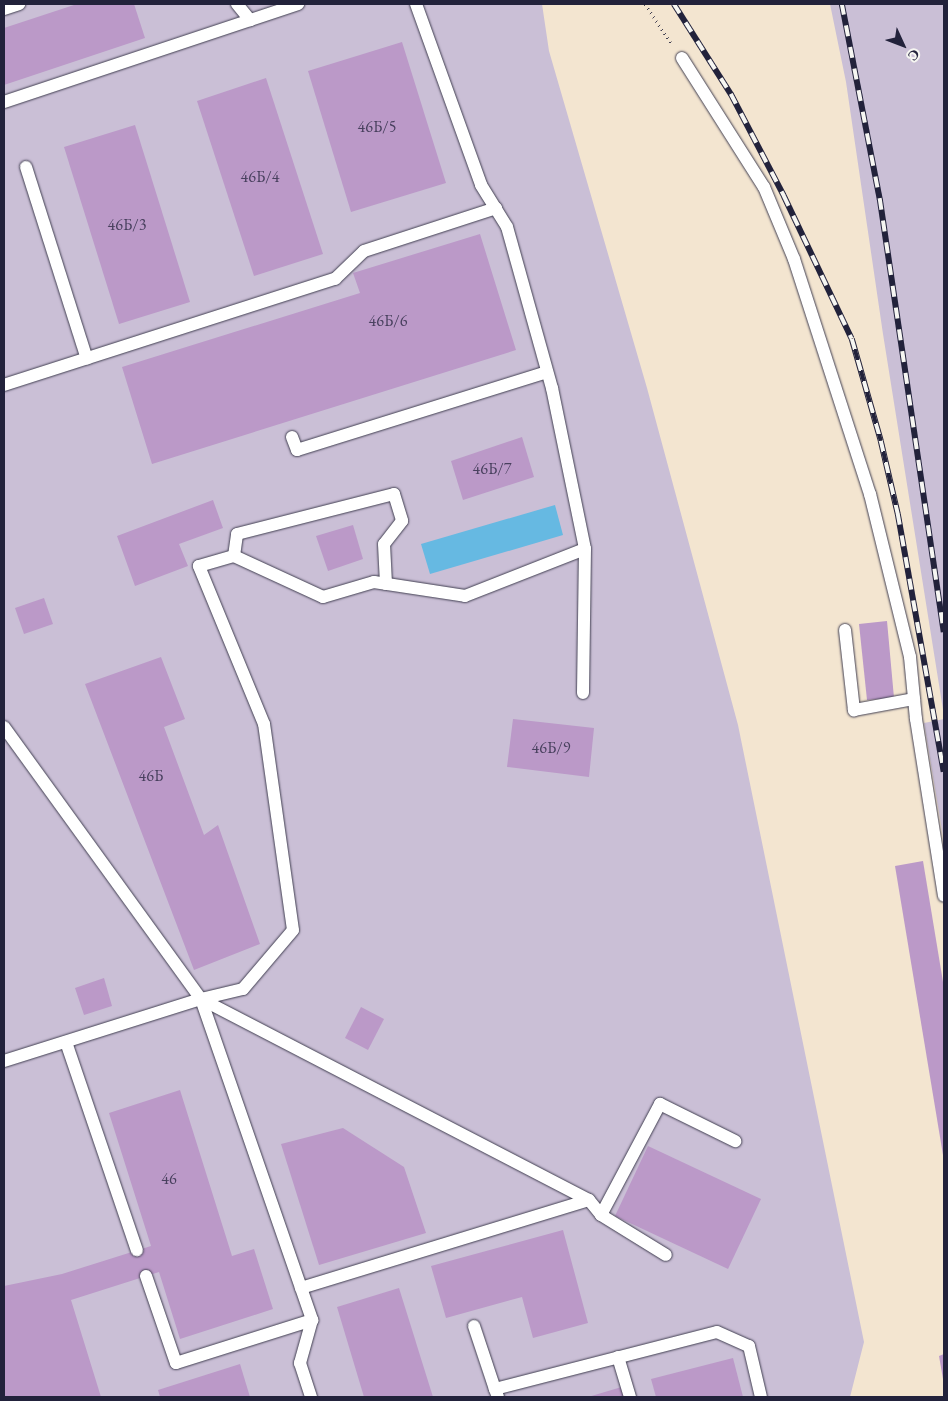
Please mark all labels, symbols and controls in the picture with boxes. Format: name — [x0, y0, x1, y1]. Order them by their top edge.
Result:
north arrow — [878, 20, 928, 70]
text: С — [904, 45, 924, 65]
house number: 46Б/5 — [358, 117, 396, 137]
house number: 46Б/4 — [241, 167, 279, 187]
house number: 46Б/3 — [108, 215, 146, 235]
house number: 46Б/6 — [369, 311, 407, 331]
house number: 46Б/7 — [473, 459, 511, 479]
house number: 46Б/9 — [532, 738, 570, 758]
house number: 46Б — [139, 766, 163, 786]
house number: 46 — [161, 1169, 177, 1189]

